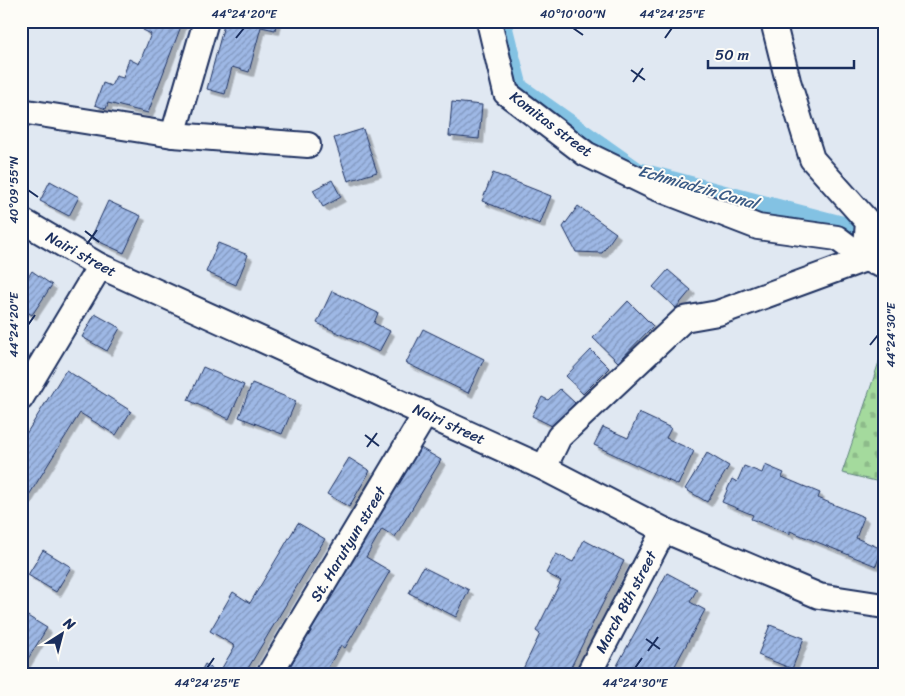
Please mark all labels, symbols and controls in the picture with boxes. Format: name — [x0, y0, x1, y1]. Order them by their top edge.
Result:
text: 44°24'20"E — [211, 3, 278, 25]
text: 40°10'00"N — [540, 3, 607, 25]
text: 44°24'25"E — [640, 3, 706, 25]
scale bar — [708, 38, 854, 70]
text: 50 m — [715, 42, 750, 68]
street label: Komitas street — [504, 84, 598, 164]
text: 40°09'55"N — [3, 156, 25, 224]
water label: Echmiadzin Canal — [635, 156, 764, 219]
street label: Nairi street — [41, 224, 122, 284]
text: 44°24'20"E — [3, 291, 25, 358]
text: 44°24'30"E — [880, 301, 902, 367]
street label: Nairi street — [408, 396, 490, 452]
street label: St. Harutyun street — [303, 480, 393, 607]
street label: March 8th street — [588, 545, 664, 658]
north arrow — [38, 608, 88, 658]
text: N — [57, 610, 81, 637]
text: 44°24'25"E — [175, 672, 241, 694]
text: 44°24'30"E — [603, 672, 669, 694]

